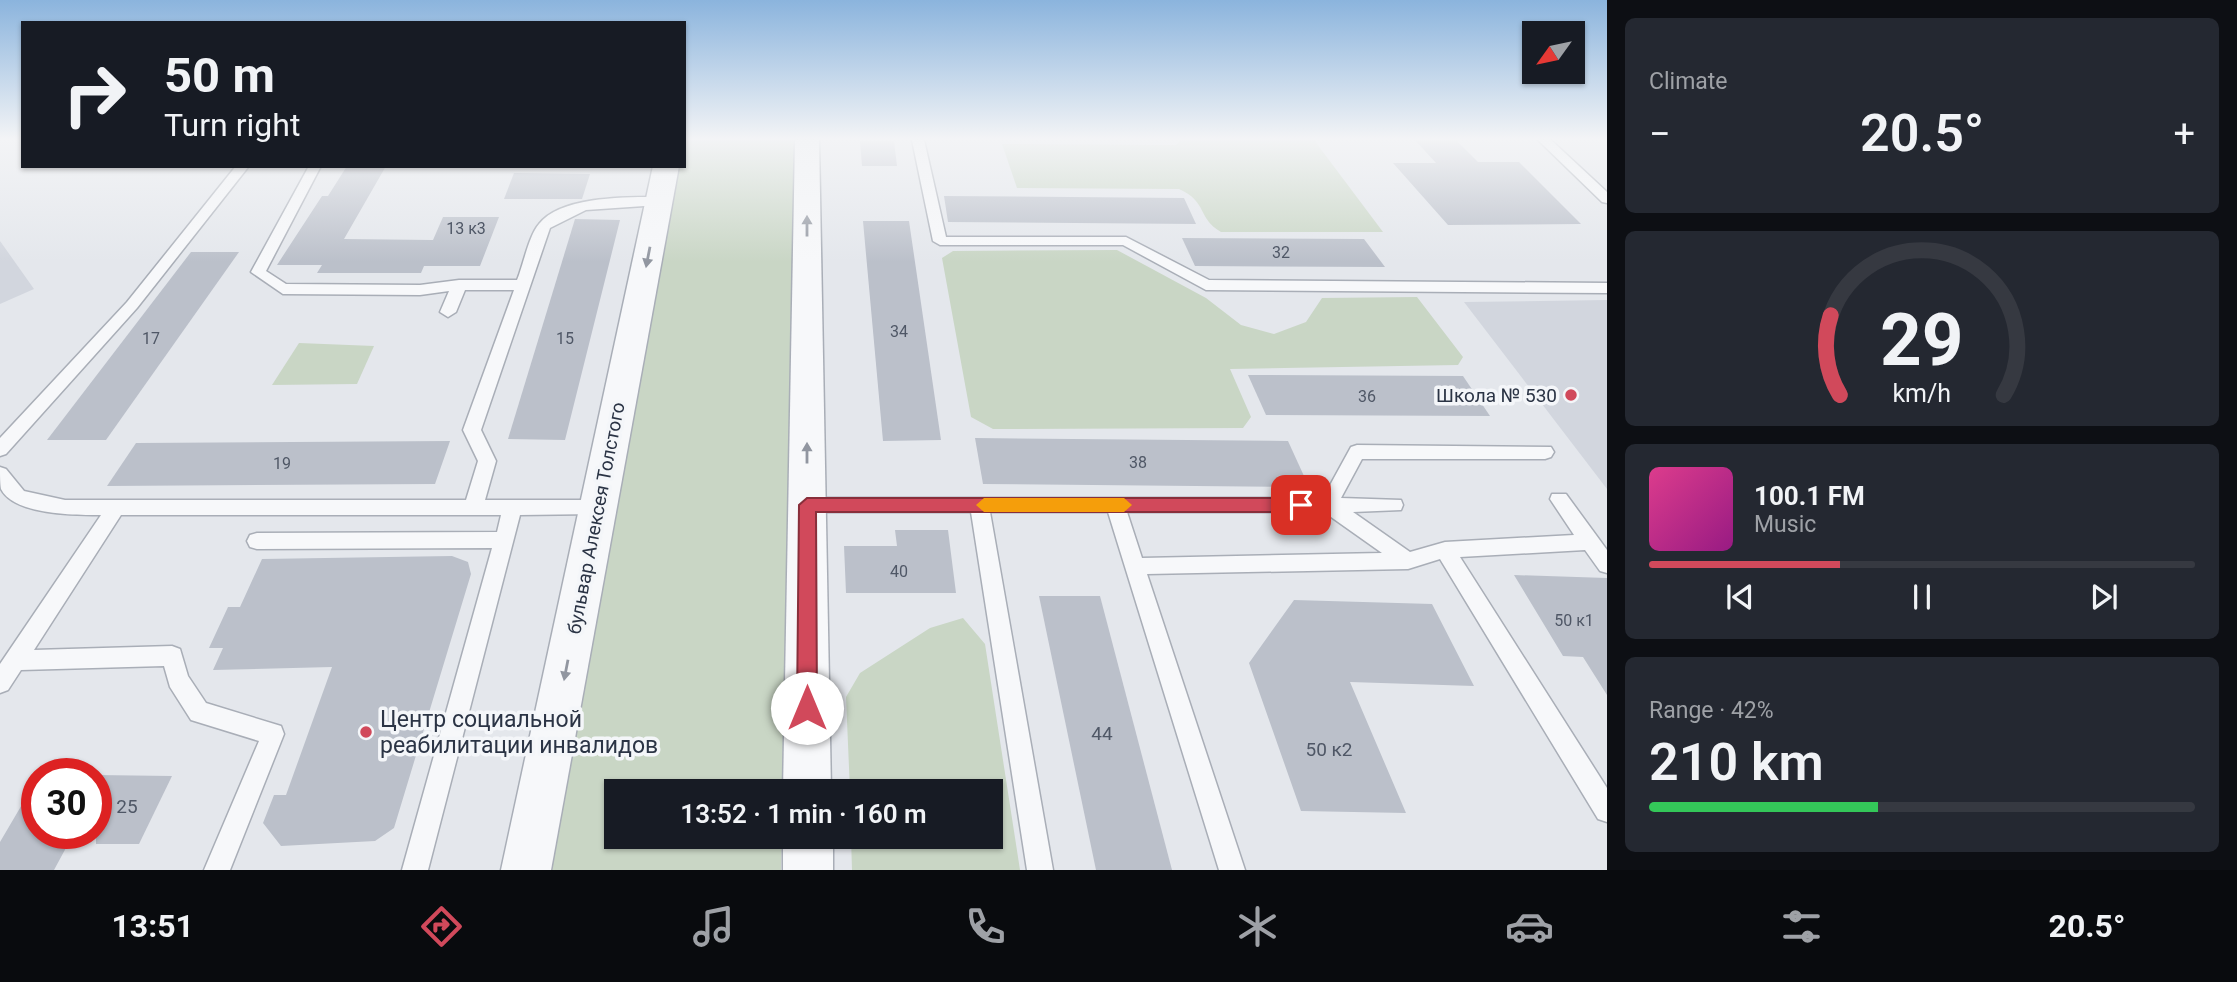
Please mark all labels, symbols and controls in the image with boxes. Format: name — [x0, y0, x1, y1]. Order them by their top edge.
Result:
north arrow — [1522, 21, 1586, 84]
map controls — [1522, 21, 1585, 84]
text: 50 m — [164, 47, 275, 104]
icon: right — [49, 49, 140, 140]
text: Climate — [1649, 68, 1728, 95]
text: 20.5° — [1860, 103, 1984, 164]
text: Turn right — [164, 106, 300, 144]
text: − — [1649, 112, 1671, 156]
text: + — [2173, 112, 2195, 156]
one-way arrow — [801, 215, 813, 237]
house number: 13 к3 — [446, 219, 486, 238]
house number: 32 — [1272, 243, 1290, 262]
one-way arrow — [642, 246, 653, 268]
text: 29 — [1880, 297, 1964, 383]
house number: 34 — [890, 322, 908, 341]
house number: 17 — [142, 329, 160, 348]
house number: 15 — [556, 329, 574, 348]
text: km/h — [1893, 378, 1951, 407]
place label: Школа № 530 — [1436, 384, 1557, 407]
house number: 36 — [1358, 387, 1376, 406]
marker: Школа № 530 — [1563, 387, 1579, 403]
street label: бульвар Алексея Толстого — [562, 400, 630, 636]
one-way arrow — [801, 442, 813, 464]
house number: 38 — [1129, 453, 1147, 472]
house number: 19 — [273, 454, 291, 473]
pin — [1271, 475, 1331, 535]
text: 100.1 FM — [1754, 481, 1865, 511]
icon: arrive — [1282, 486, 1320, 524]
text: Music — [1754, 511, 1816, 538]
house number: 40 — [890, 562, 908, 581]
icon: previous — [1721, 578, 1759, 616]
icon: pause — [1903, 578, 1941, 616]
icon: next — [2085, 578, 2123, 616]
house number: 50 к1 — [1554, 611, 1594, 630]
one-way arrow — [560, 659, 571, 681]
position arrow — [770, 671, 844, 745]
text: Range · 42% — [1649, 697, 1774, 724]
place label: Центр социальной реабилитации инвалидов — [380, 706, 658, 759]
house number: 44 — [1091, 722, 1113, 745]
marker: Центр социальной реабилитации инвалидов — [358, 724, 374, 740]
text: 210 km — [1649, 732, 1824, 793]
house number: 50 к2 — [1305, 738, 1353, 761]
speed limit sign: 30 — [21, 758, 112, 849]
house number: 25 — [116, 795, 138, 818]
text: 13:52 · 1 min · 160 m — [680, 799, 927, 829]
icon: directions — [417, 902, 466, 951]
icon: music — [689, 902, 738, 951]
icon: phone — [961, 902, 1010, 951]
icon: climate — [1233, 902, 1282, 951]
icon: car — [1505, 902, 1554, 951]
icon: filters — [1777, 902, 1826, 951]
text: 13:51 — [111, 907, 194, 945]
text: 20.5° — [2049, 907, 2125, 945]

